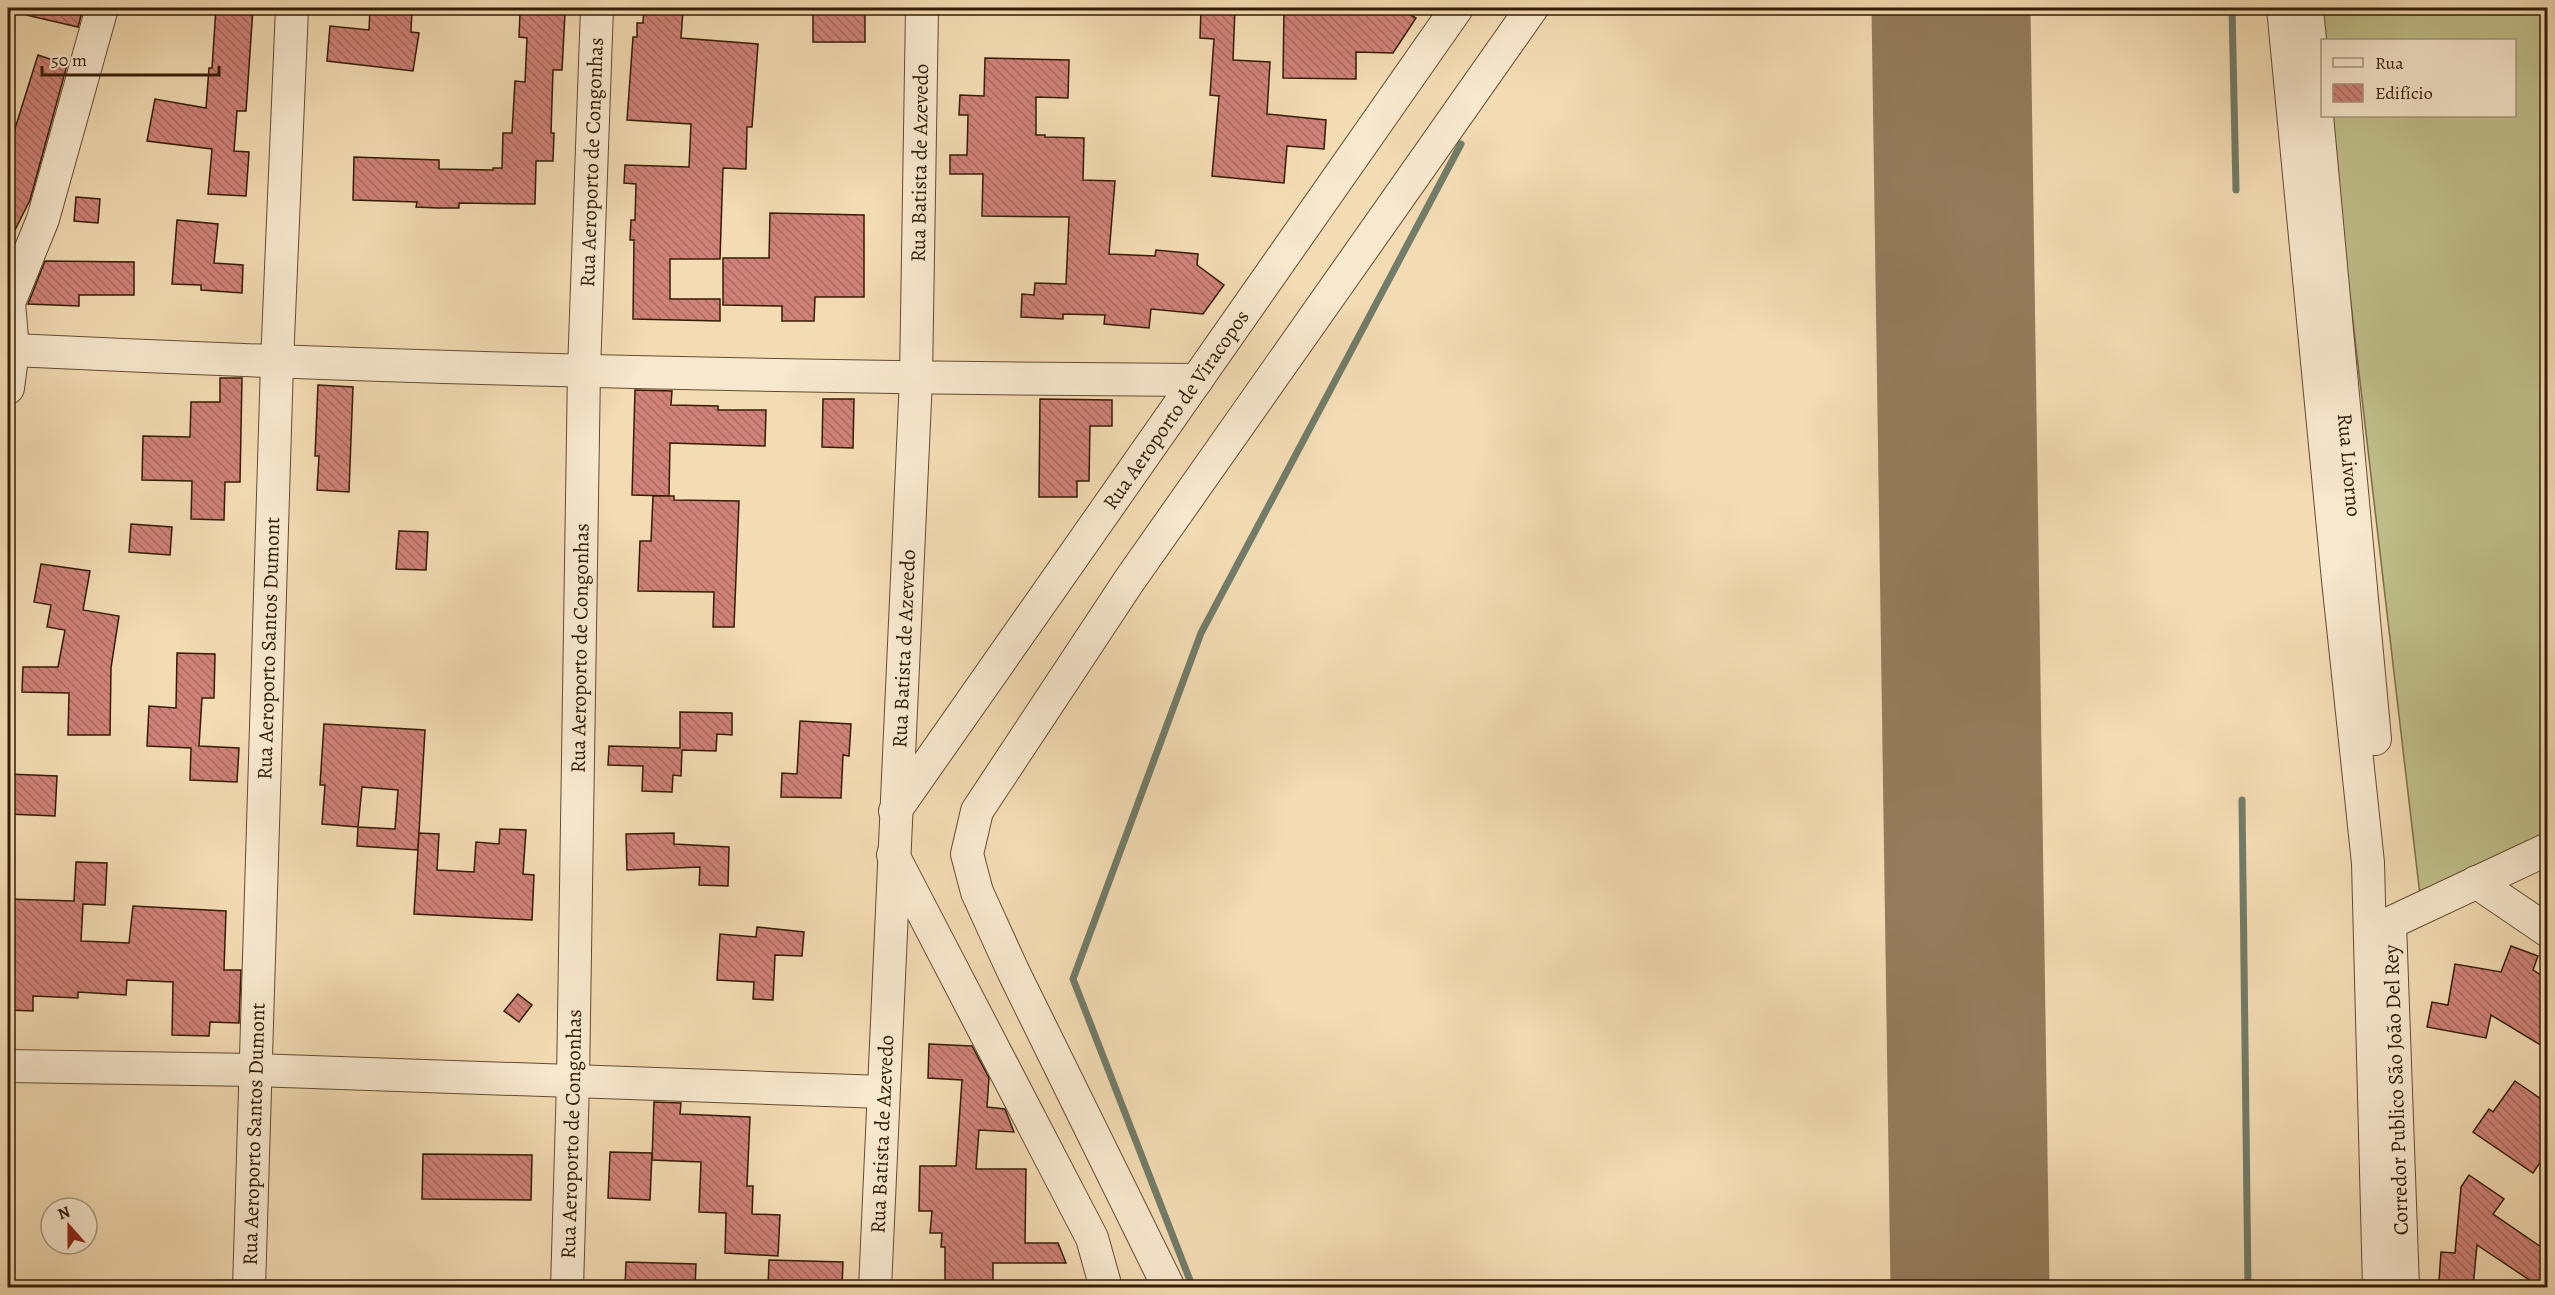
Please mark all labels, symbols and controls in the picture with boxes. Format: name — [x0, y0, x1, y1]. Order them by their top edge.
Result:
street label: Rua Aeroporto de Congonhas — [573, 37, 610, 288]
scale bar — [42, 39, 219, 77]
legend — [2321, 39, 2516, 117]
text: 50 m — [51, 48, 87, 72]
text: Rua — [2375, 51, 2404, 75]
street label: Rua Batista de Azevedo — [904, 63, 935, 262]
text: Edifício — [2375, 81, 2433, 105]
street label: Rua Aeroporto de Viracopos — [1096, 304, 1256, 515]
street label: Rua Livorno — [2331, 412, 2368, 518]
street label: Rua Aeroporto Santos Dumont — [250, 516, 286, 780]
street label: Rua Aeroporto de Congonhas — [564, 523, 596, 773]
street label: Rua Batista de Azevedo — [885, 549, 922, 748]
street label: Corredor Publico São João Del Rey — [2377, 944, 2415, 1236]
street label: Rua Aeroporto Santos Dumont — [236, 1002, 272, 1266]
street label: Rua Aeroporto de Congonhas — [554, 1009, 588, 1259]
street label: Rua Batista de Azevedo — [863, 1034, 900, 1234]
north arrow — [39, 1196, 99, 1256]
text: N — [55, 1200, 74, 1225]

